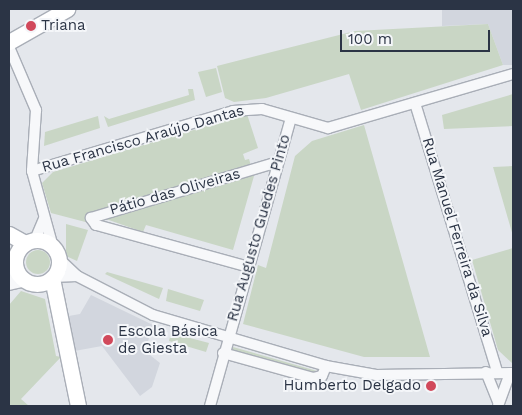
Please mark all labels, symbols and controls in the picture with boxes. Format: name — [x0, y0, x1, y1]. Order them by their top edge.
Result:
place label: Triana — [41, 17, 85, 35]
marker: Triana — [25, 20, 37, 32]
scale bar — [342, 20, 492, 52]
text: 100 m — [348, 30, 392, 48]
street label: Rua Francisco Araújo Dantas — [39, 101, 247, 177]
street label: Rua Augusto Guedes Pinto — [224, 132, 294, 324]
street label: Rua Manuel Ferreira da Silva — [418, 135, 496, 339]
street label: Pátio das Oliveiras — [108, 165, 242, 219]
place label: Escola Básica de Giesta — [118, 322, 218, 357]
marker: Escola Básica de Giesta — [102, 334, 114, 346]
place label: Humberto Delgado — [283, 377, 421, 395]
marker: Humberto Delgado — [425, 380, 437, 392]

